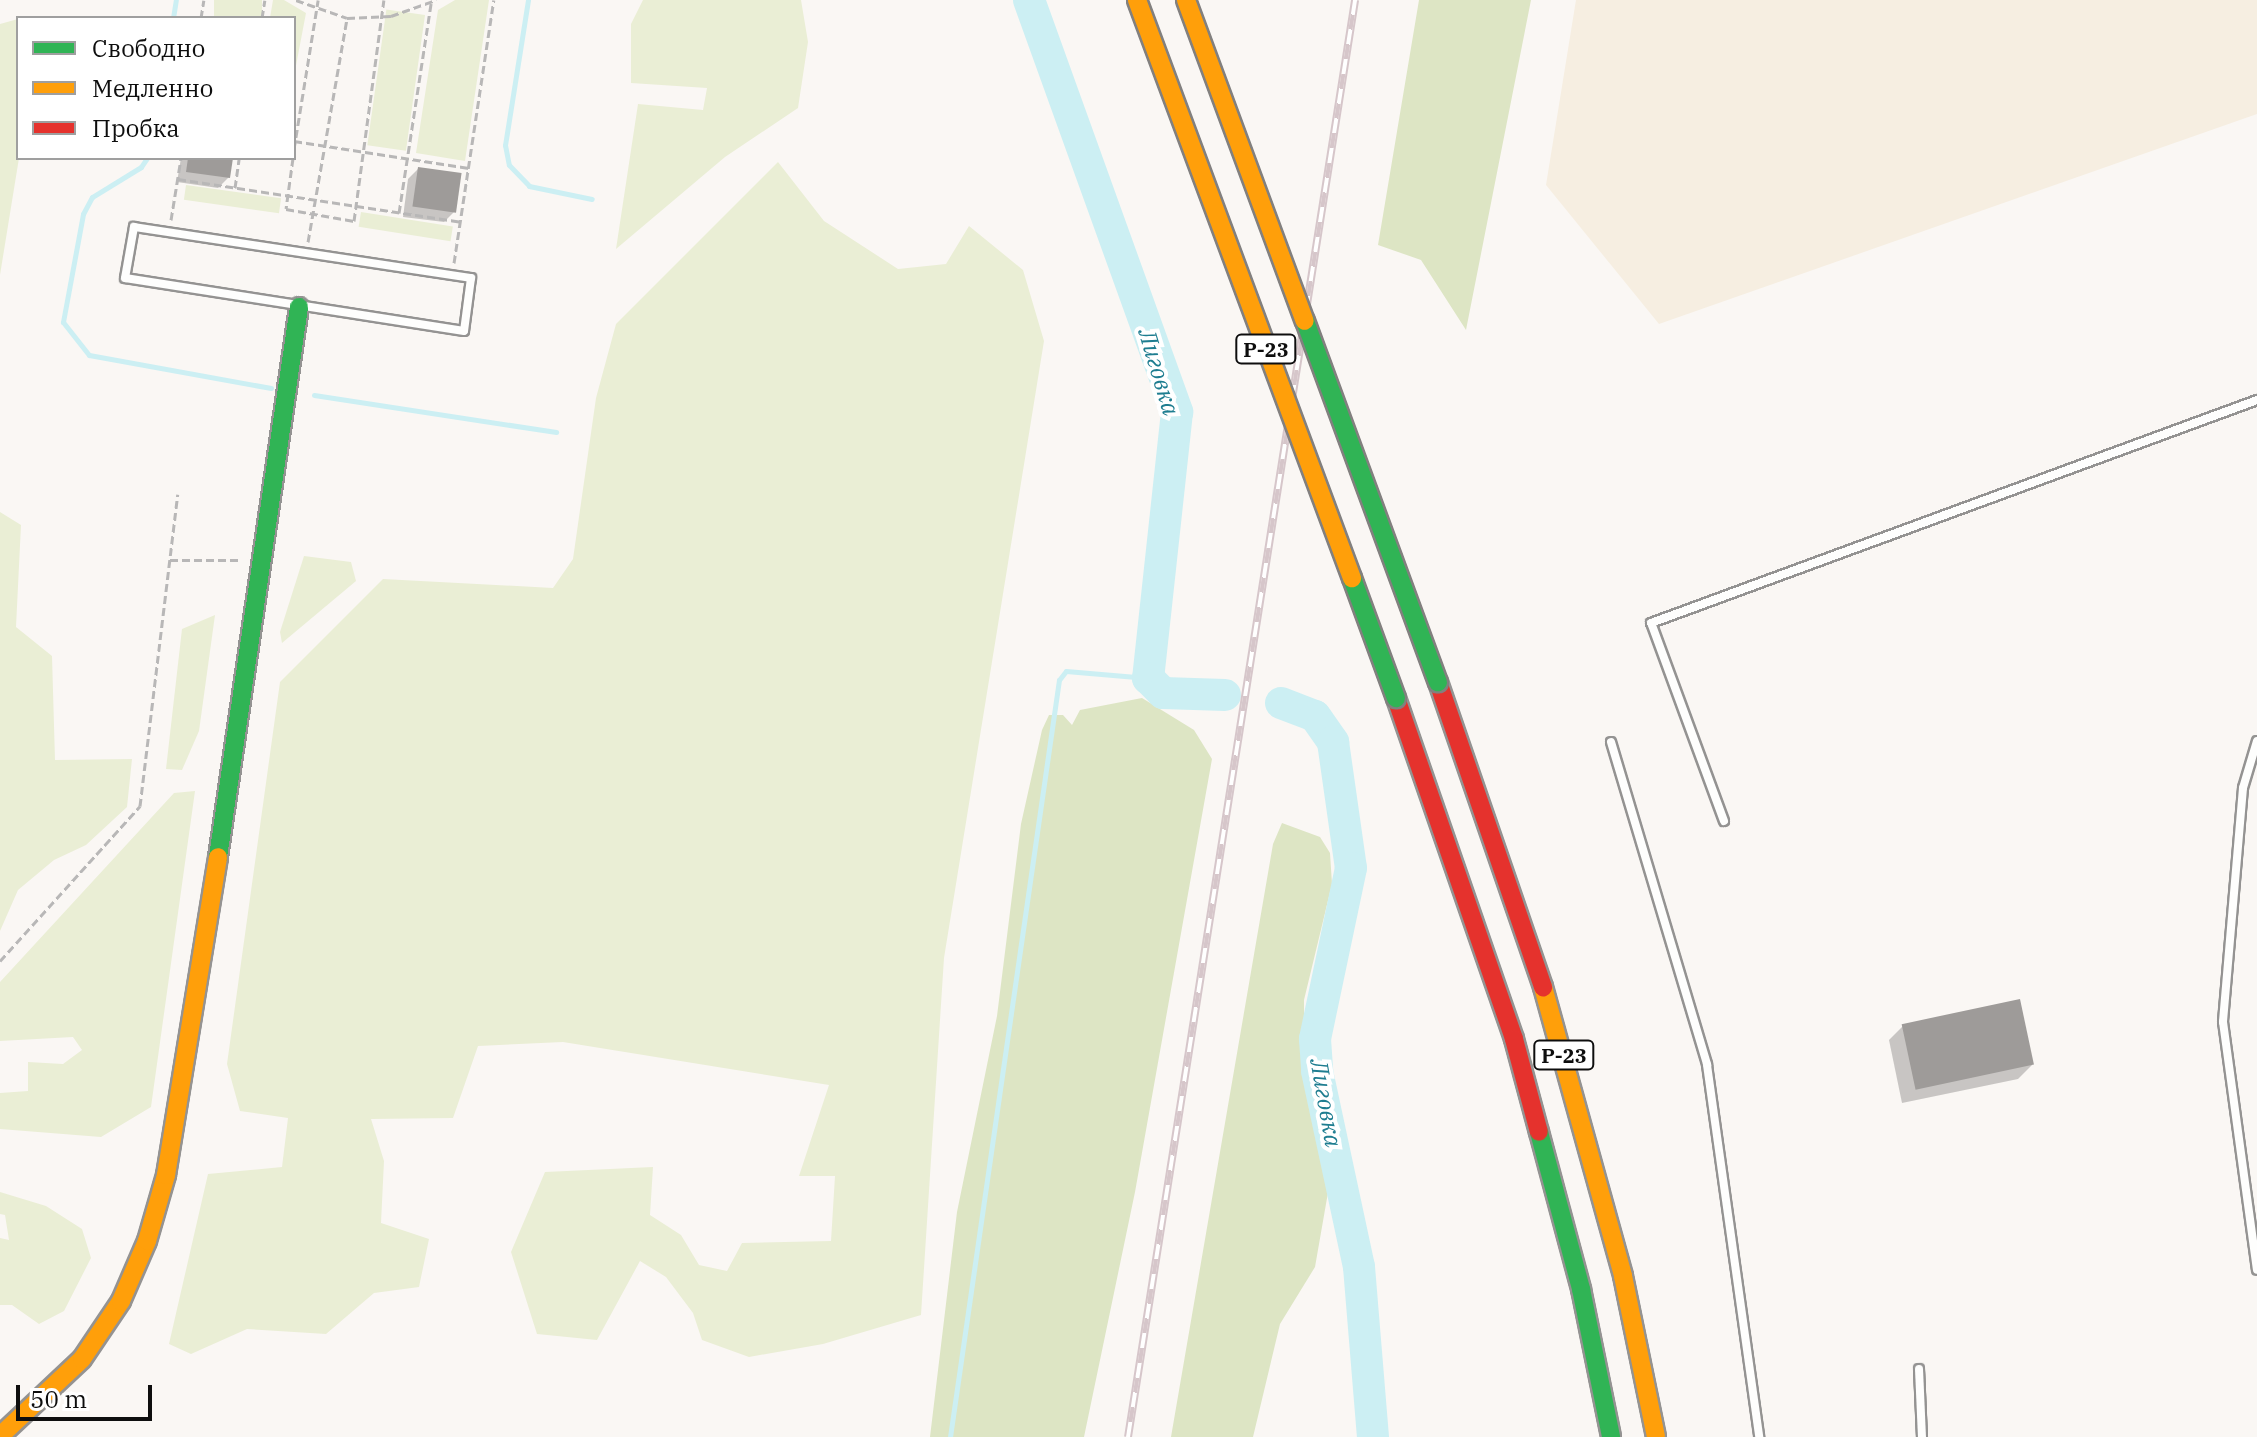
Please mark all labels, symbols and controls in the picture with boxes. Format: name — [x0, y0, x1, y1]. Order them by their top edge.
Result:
legend — [16, 16, 296, 160]
text: Свободно — [92, 32, 205, 64]
text: Медленно — [92, 72, 213, 104]
text: Пробка — [92, 112, 180, 144]
water label: Лиговка — [1132, 325, 1186, 419]
road number: Р-23 — [1234, 333, 1298, 365]
road number: Р-23 — [1532, 1039, 1596, 1071]
water label: Лиговка — [1304, 1057, 1348, 1149]
scale bar — [20, 1369, 156, 1419]
text: 50 m — [30, 1383, 87, 1415]

